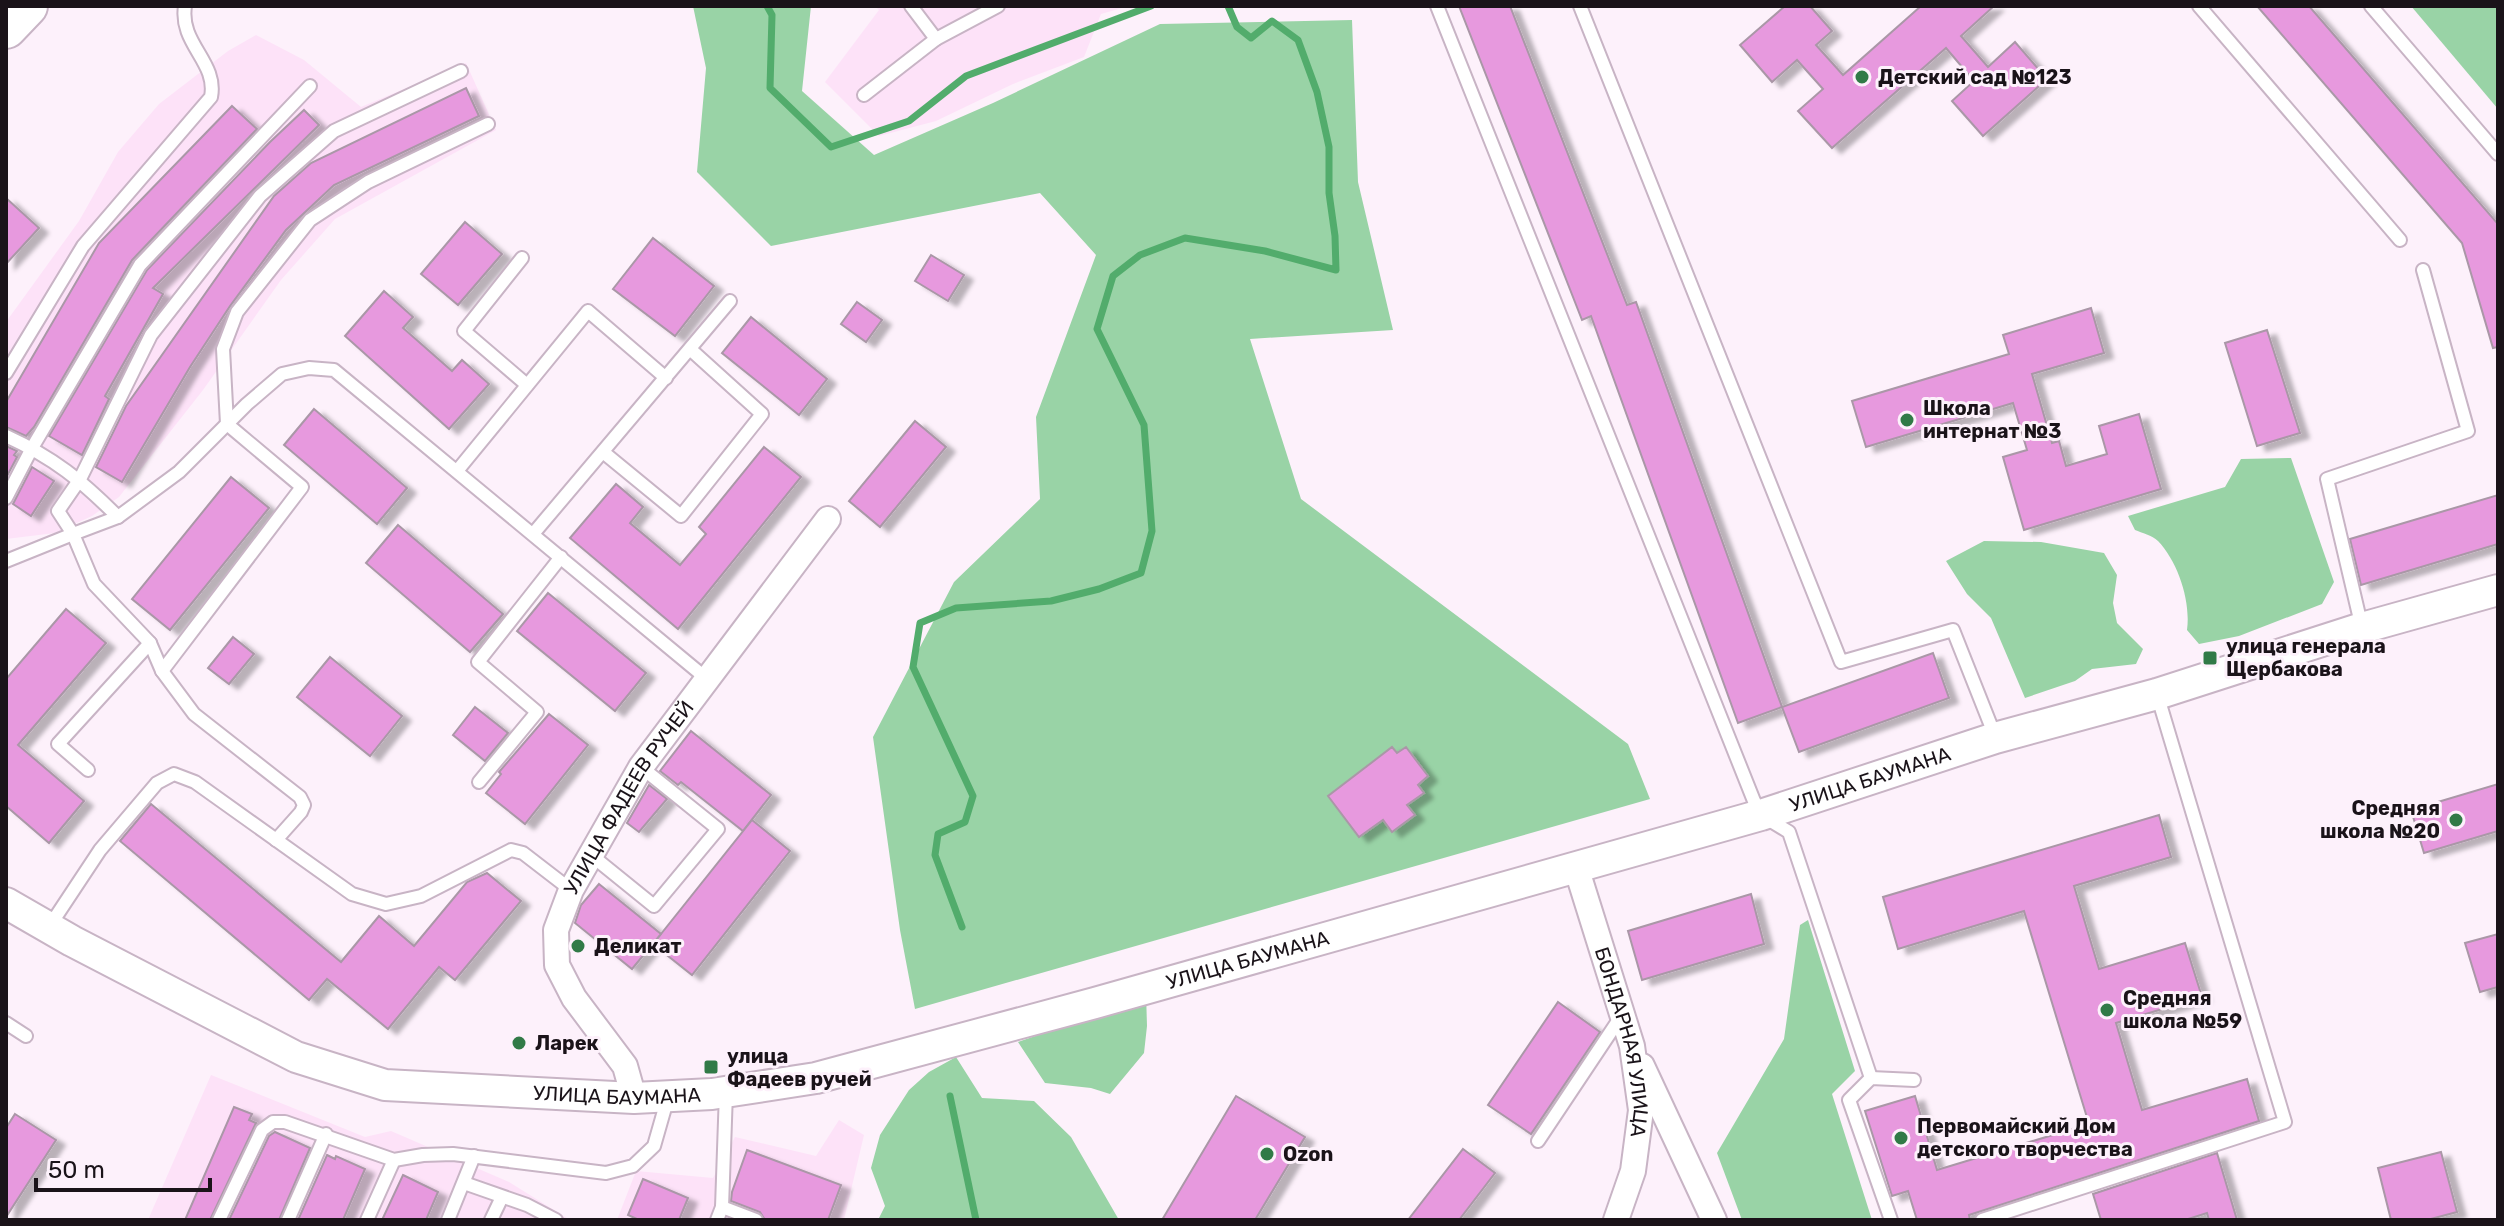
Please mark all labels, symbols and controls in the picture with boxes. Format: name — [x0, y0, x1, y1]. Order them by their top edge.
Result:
place label: Детский сад №123 — [1878, 65, 2072, 89]
marker: Детский сад №123 — [1853, 68, 1871, 86]
place label: Школа интернат №3 — [1923, 396, 2061, 443]
marker: Школа интернат №3 — [1898, 411, 1916, 429]
place label: улица генерала Щербакова — [2226, 634, 2386, 681]
marker: улица генерала Щербакова — [2201, 649, 2219, 667]
street label: УЛИЦА ФАДЕЕВ РУЧЕЙ — [559, 696, 699, 899]
street label: УЛИЦА БАУМАНА — [1786, 741, 1954, 817]
place label: Средняя школа №20 — [2320, 796, 2440, 843]
marker: Средняя школа №20 — [2447, 811, 2465, 829]
street label: УЛИЦА БАУМАНА — [1164, 926, 1332, 994]
place label: Деликат — [594, 934, 682, 958]
marker: Деликат — [569, 937, 587, 955]
street label: БОНДАРНАЯ УЛИЦА — [1590, 944, 1653, 1139]
place label: Средняя школа №59 — [2123, 986, 2242, 1033]
marker: Средняя школа №59 — [2098, 1001, 2116, 1019]
place label: Ларек — [535, 1031, 599, 1055]
marker: Ларек — [510, 1034, 528, 1052]
place label: улица Фадеев ручей — [727, 1044, 871, 1091]
marker: улица Фадеев ручей — [702, 1058, 720, 1076]
street label: УЛИЦА БАУМАНА — [532, 1081, 702, 1110]
place label: Первомайский Дом детского творчества — [1917, 1114, 2133, 1161]
marker: Первомайский Дом детского творчества — [1892, 1129, 1910, 1147]
scale bar — [36, 1142, 210, 1192]
place label: Ozon — [1283, 1142, 1333, 1166]
marker: Ozon — [1258, 1145, 1276, 1163]
text: 50 m — [48, 1156, 105, 1184]

